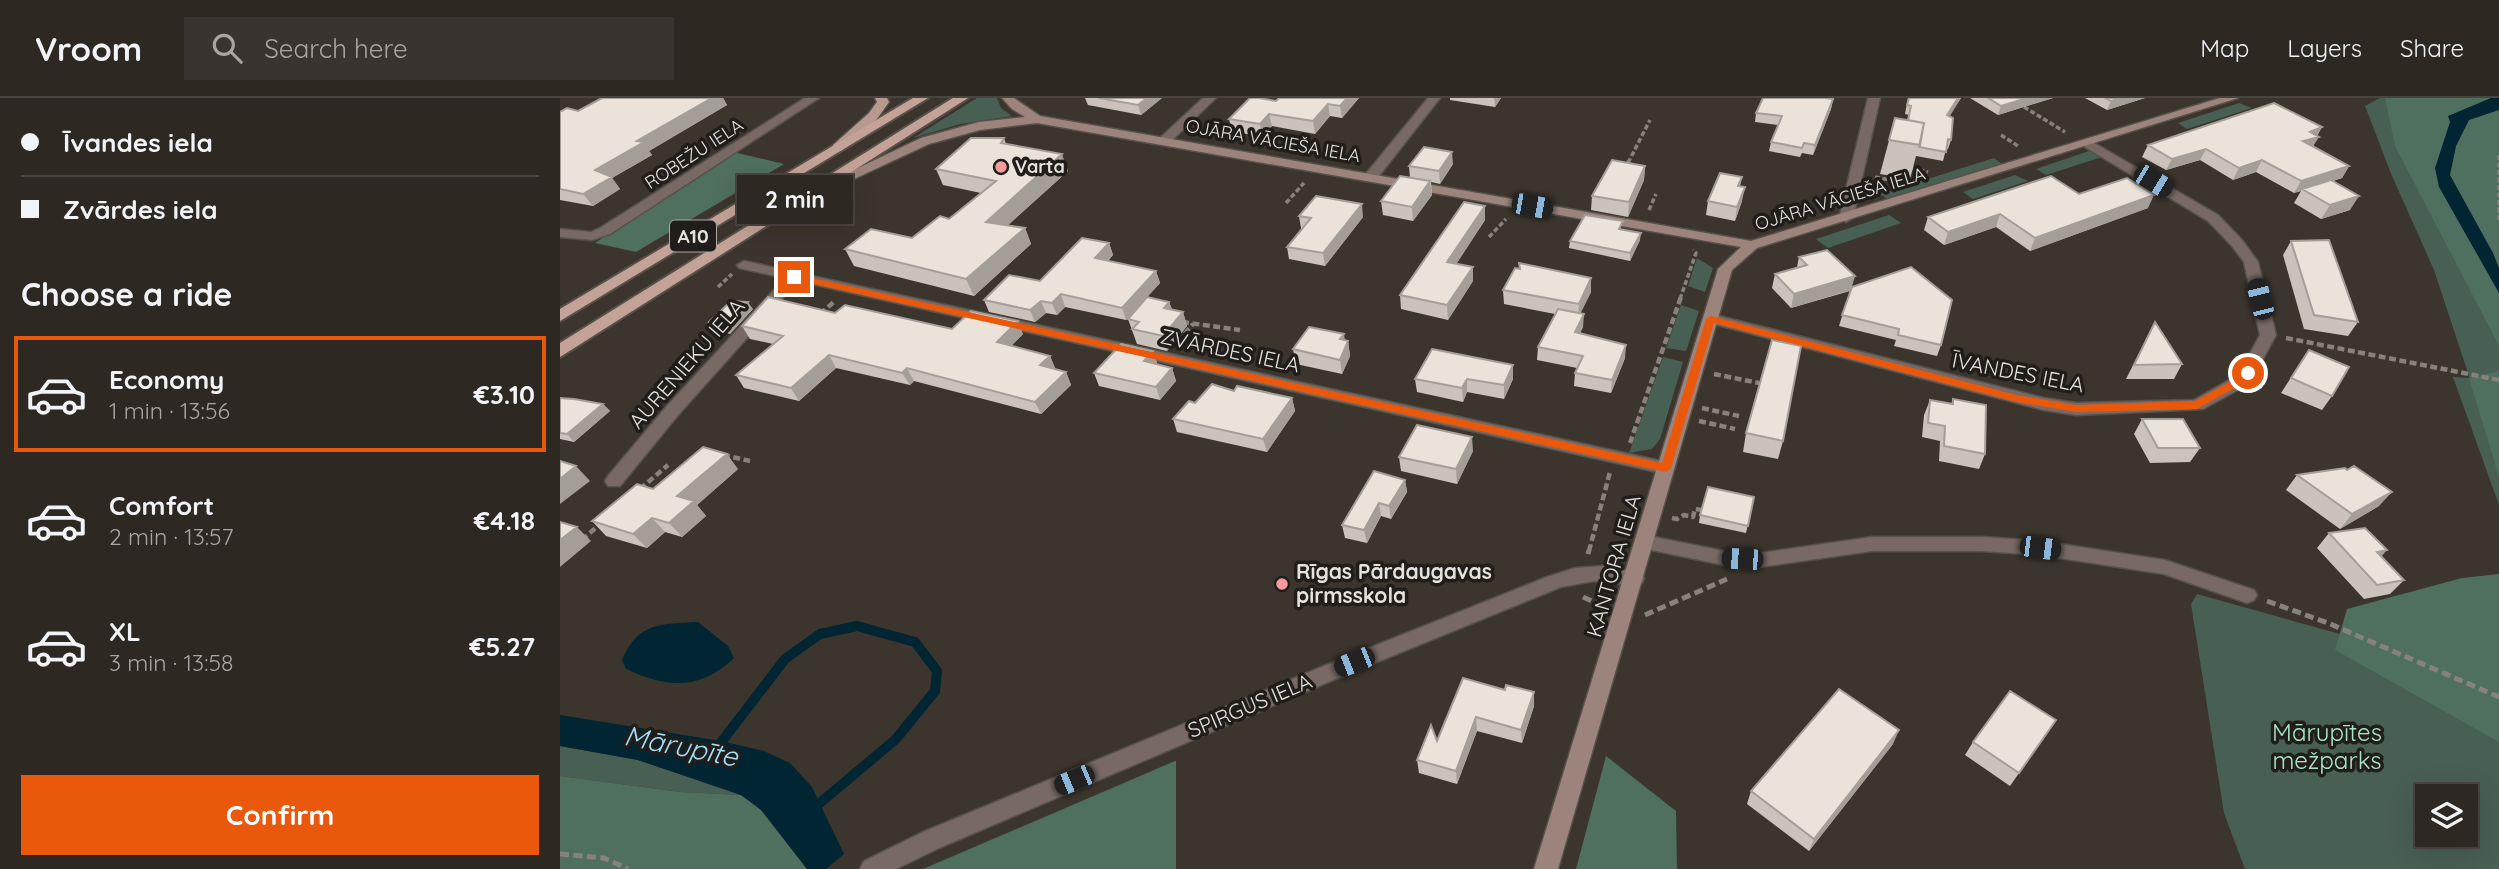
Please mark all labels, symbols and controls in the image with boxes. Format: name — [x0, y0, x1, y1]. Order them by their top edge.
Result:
search box — [184, 17, 674, 80]
text: Vroom — [35, 28, 142, 69]
icon: search — [208, 29, 246, 67]
text: Search here — [264, 32, 408, 65]
text: Map — [2200, 33, 2249, 63]
text: Layers — [2287, 33, 2362, 63]
text: Share — [2400, 33, 2464, 63]
street label: ROBEŽU IELA — [640, 113, 748, 194]
street label: OJĀRA VĀCIEŠA IELA — [1184, 114, 1362, 167]
text: Īvandes iela — [63, 126, 213, 159]
place label: Varta — [1015, 155, 1065, 178]
marker: Varta — [993, 159, 1009, 175]
car — [2130, 161, 2177, 201]
street label: OJĀRA VĀCIEŠA IELA — [1752, 162, 1928, 235]
callout: 2 min — [736, 176, 852, 225]
text: 2 min — [765, 185, 825, 214]
car — [1510, 192, 1555, 220]
text: Zvārdes iela — [63, 193, 218, 226]
road number: A10 — [670, 220, 716, 252]
route end — [778, 261, 810, 293]
text: Choose a ride — [21, 274, 233, 314]
car — [2245, 276, 2276, 322]
street label: AURENIEKU IELA — [623, 293, 750, 434]
street label: ZVĀRDES IELA — [1158, 323, 1302, 377]
street label: ĪVANDES IELA — [1949, 346, 2086, 398]
route start — [2232, 357, 2264, 389]
icon: car — [25, 363, 88, 426]
text: Economy — [109, 363, 224, 396]
text: €3.10 — [473, 378, 535, 411]
text: 1 min · 13:56 — [109, 396, 230, 425]
icon: car — [25, 489, 88, 552]
text: Comfort — [109, 489, 214, 522]
street label: KANTORA IELA — [1580, 492, 1646, 640]
text: €4.18 — [474, 504, 535, 537]
text: 2 min · 13:57 — [109, 522, 233, 551]
car — [2018, 535, 2063, 561]
car — [1721, 547, 1764, 571]
place label: Rīgas Pārdaugavas pirmsskola — [1296, 558, 1492, 608]
marker: Rīgas Pārdaugavas pirmsskola — [1274, 576, 1290, 592]
icon: car — [25, 615, 88, 678]
text: XL — [109, 615, 141, 648]
text: €5.27 — [469, 630, 535, 663]
car — [1331, 644, 1378, 680]
text: 3 min · 13:58 — [109, 648, 233, 677]
street label: SPIRGUS IELA — [1184, 667, 1316, 743]
water label: Mārupīte — [621, 717, 742, 774]
park label: Mārupītes mežparks — [2272, 717, 2382, 775]
car — [1051, 762, 1098, 798]
button: Confirm — [21, 775, 539, 855]
map controls — [2415, 784, 2478, 847]
button: layers — [2415, 784, 2478, 847]

